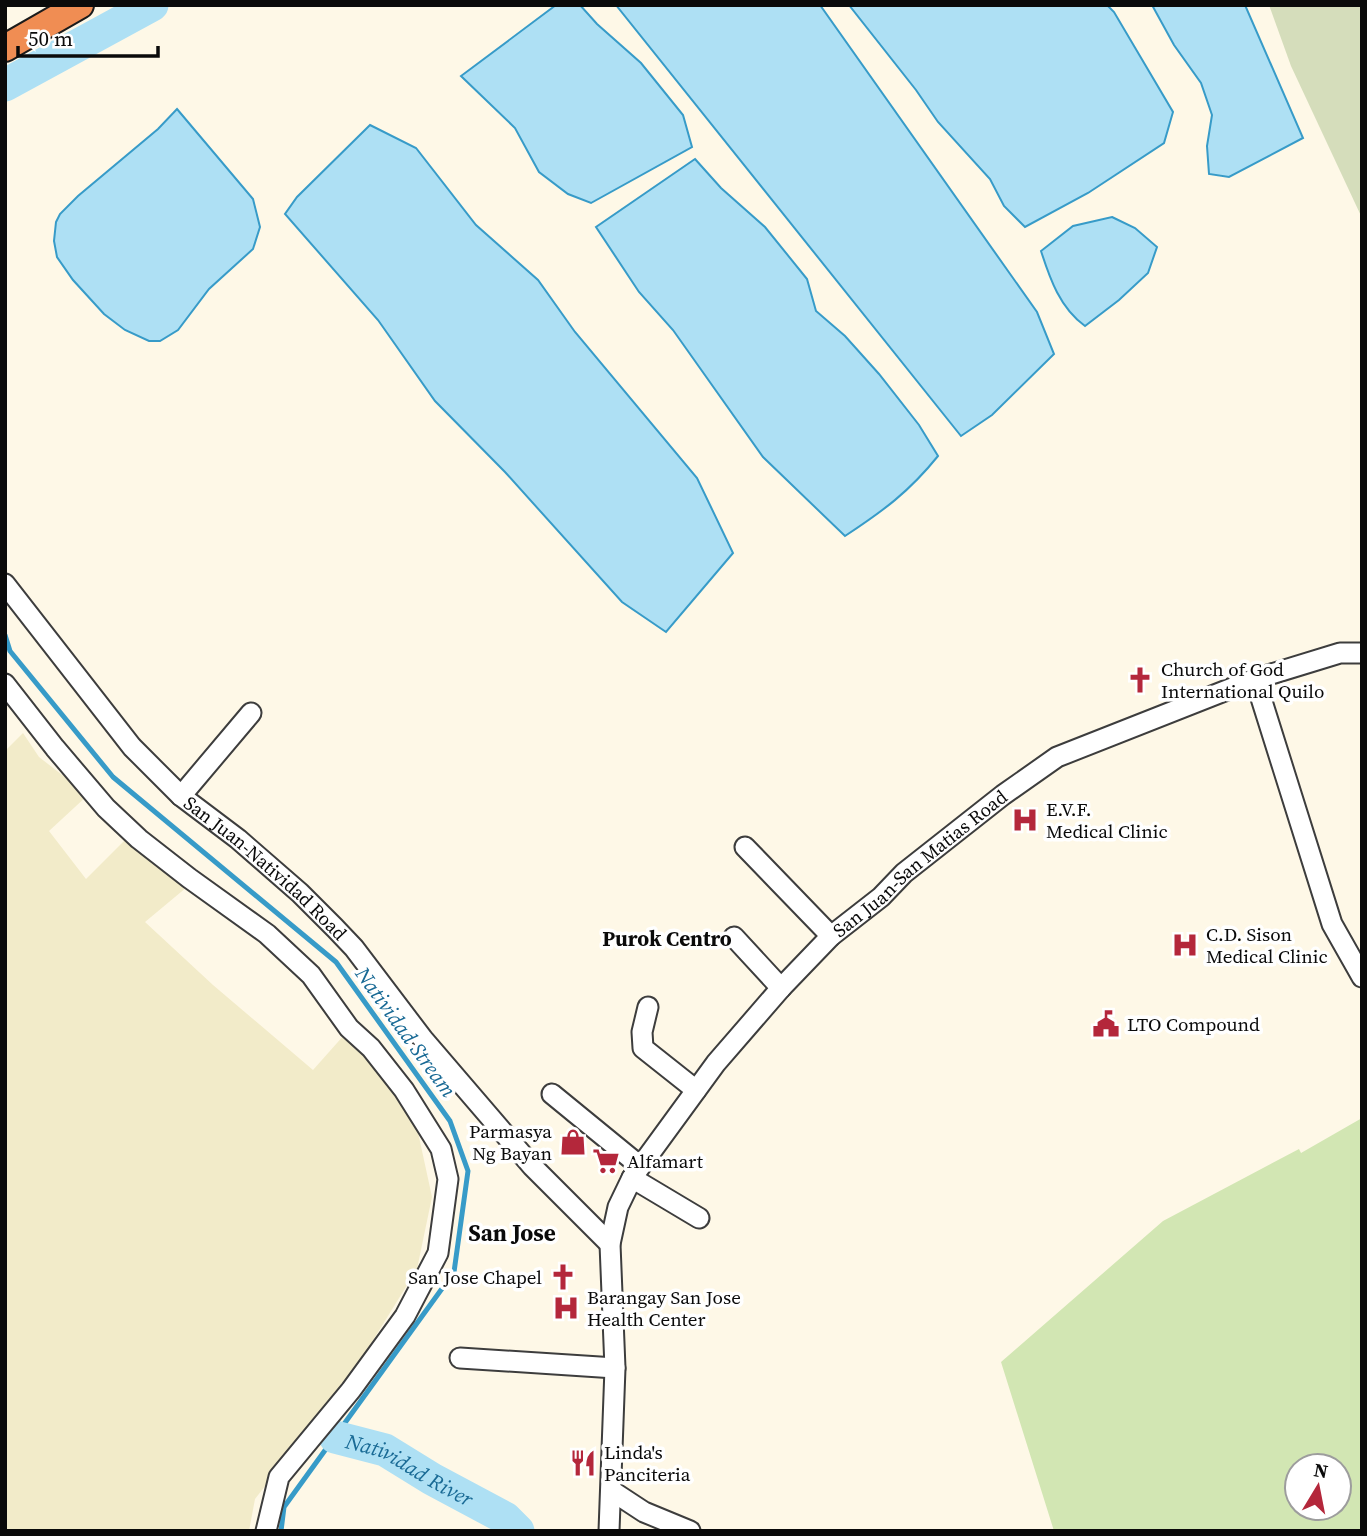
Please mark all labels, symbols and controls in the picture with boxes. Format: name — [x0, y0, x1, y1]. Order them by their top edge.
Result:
scale bar — [18, 14, 158, 58]
text: 50 m — [28, 24, 73, 53]
place label: Church of God International Quilo — [1161, 656, 1324, 704]
church icon: Church of God International Quilo — [1125, 665, 1155, 695]
street label: San Juan-San Matias Road — [827, 784, 1013, 943]
street label: San Juan-Natividad Road — [179, 790, 353, 946]
place label: E.V.F. Medical Clinic — [1046, 796, 1168, 844]
hospital icon: E.V.F. Medical Clinic — [1010, 805, 1040, 835]
place label: C.D. Sison Medical Clinic — [1206, 921, 1328, 969]
district label: Purok Centro — [602, 924, 732, 953]
hospital icon: C.D. Sison Medical Clinic — [1170, 930, 1200, 960]
water label: Natividad Stream — [348, 960, 463, 1103]
public building icon: LTO Compound — [1091, 1009, 1121, 1039]
place label: LTO Compound — [1127, 1011, 1260, 1037]
place label: Parmasya Ng Bayan — [469, 1118, 552, 1166]
shop icon: Parmasya Ng Bayan — [558, 1127, 588, 1157]
supermarket icon: Alfamart — [591, 1146, 621, 1176]
place label: Alfamart — [627, 1148, 704, 1174]
district label: San Jose — [468, 1217, 556, 1249]
church icon: San Jose Chapel — [548, 1262, 578, 1292]
place label: San Jose Chapel — [408, 1264, 542, 1290]
place label: Barangay San Jose Health Center — [587, 1284, 741, 1332]
hospital icon: Barangay San Jose Health Center — [551, 1293, 581, 1323]
water label: Natividad River — [342, 1426, 479, 1513]
place label: Linda's Panciteria — [604, 1439, 691, 1487]
restaurant icon: Linda's Panciteria — [568, 1448, 598, 1478]
north arrow — [1283, 1452, 1353, 1522]
text: N — [1312, 1456, 1330, 1484]

